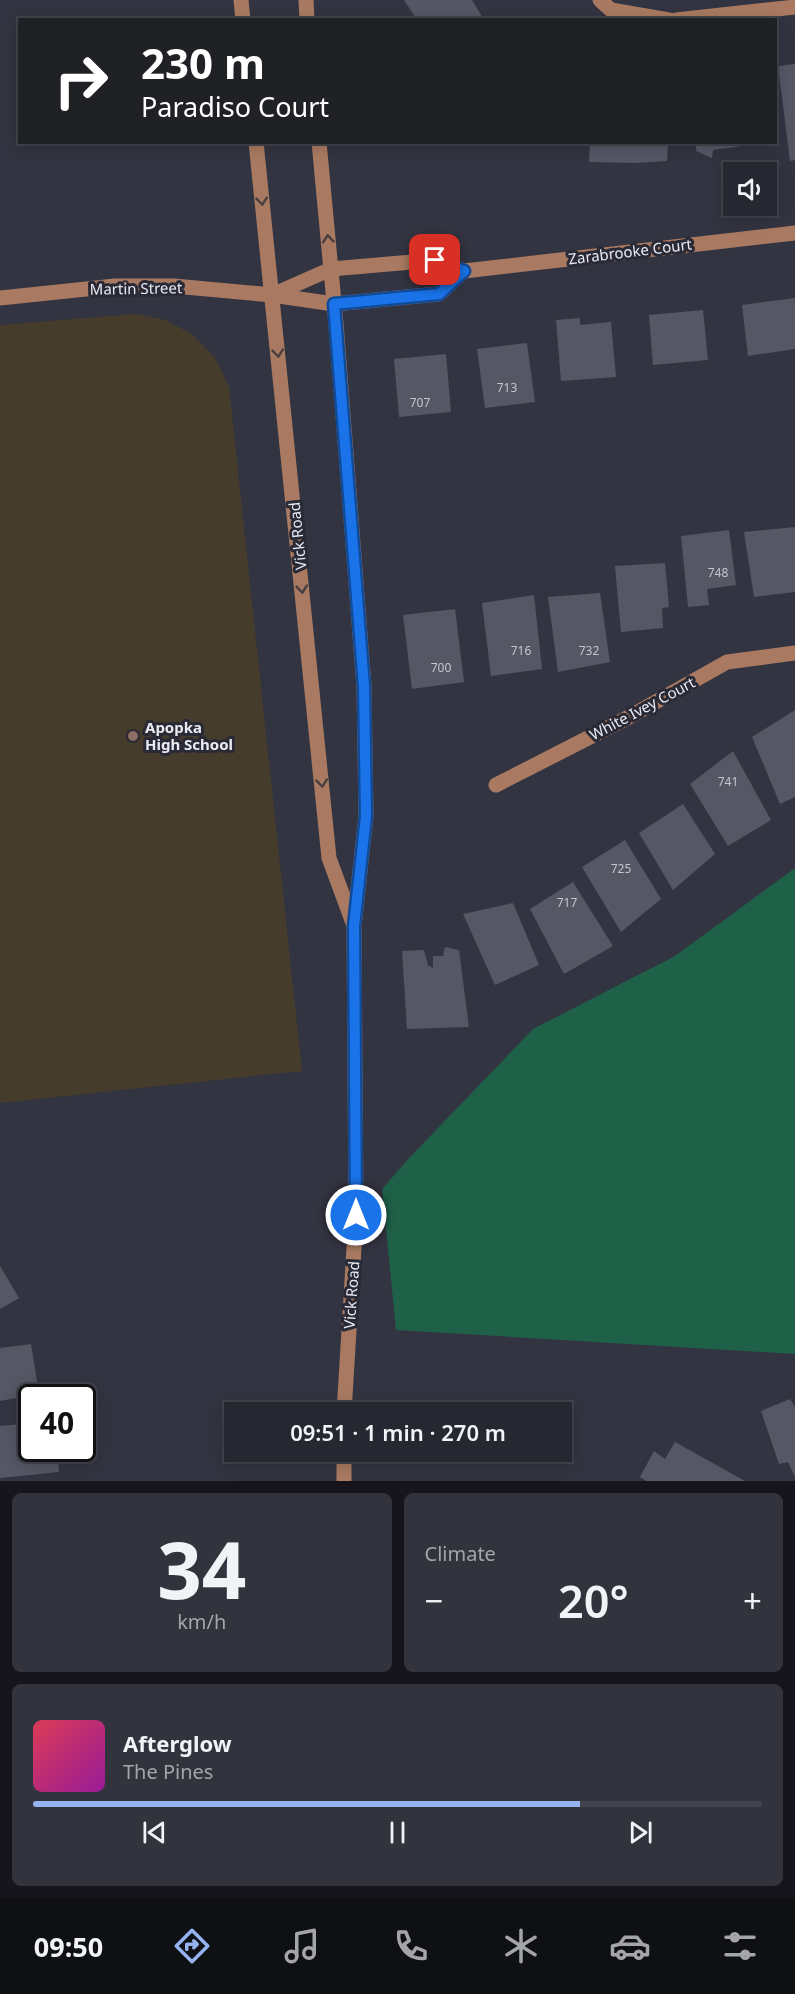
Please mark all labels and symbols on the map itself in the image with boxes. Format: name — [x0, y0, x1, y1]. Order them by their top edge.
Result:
one-way arrow — [255, 196, 268, 205]
street label: Zarabrooke Court — [567, 233, 694, 269]
pin — [409, 234, 460, 285]
one-way arrow — [322, 235, 335, 244]
street label: Martin Street — [90, 277, 183, 299]
one-way arrow — [271, 349, 284, 358]
house number: 713 — [497, 379, 517, 396]
house number: 707 — [410, 394, 430, 411]
street label: Vick Road — [283, 501, 311, 571]
house number: 748 — [708, 564, 728, 581]
one-way arrow — [295, 585, 308, 594]
house number: 716 — [511, 642, 531, 659]
house number: 732 — [579, 642, 599, 659]
house number: 700 — [431, 659, 451, 676]
street label: White Ivey Court — [586, 671, 699, 744]
place label: Apopka High School — [145, 717, 233, 754]
marker: Apopka High School — [126, 729, 140, 743]
house number: 741 — [718, 773, 738, 790]
one-way arrow — [315, 779, 328, 788]
house number: 725 — [611, 860, 631, 877]
house number: 717 — [557, 894, 577, 911]
position arrow — [324, 1183, 388, 1247]
street label: Vick Road — [339, 1260, 363, 1330]
speed limit sign: 40 — [18, 1384, 96, 1462]

